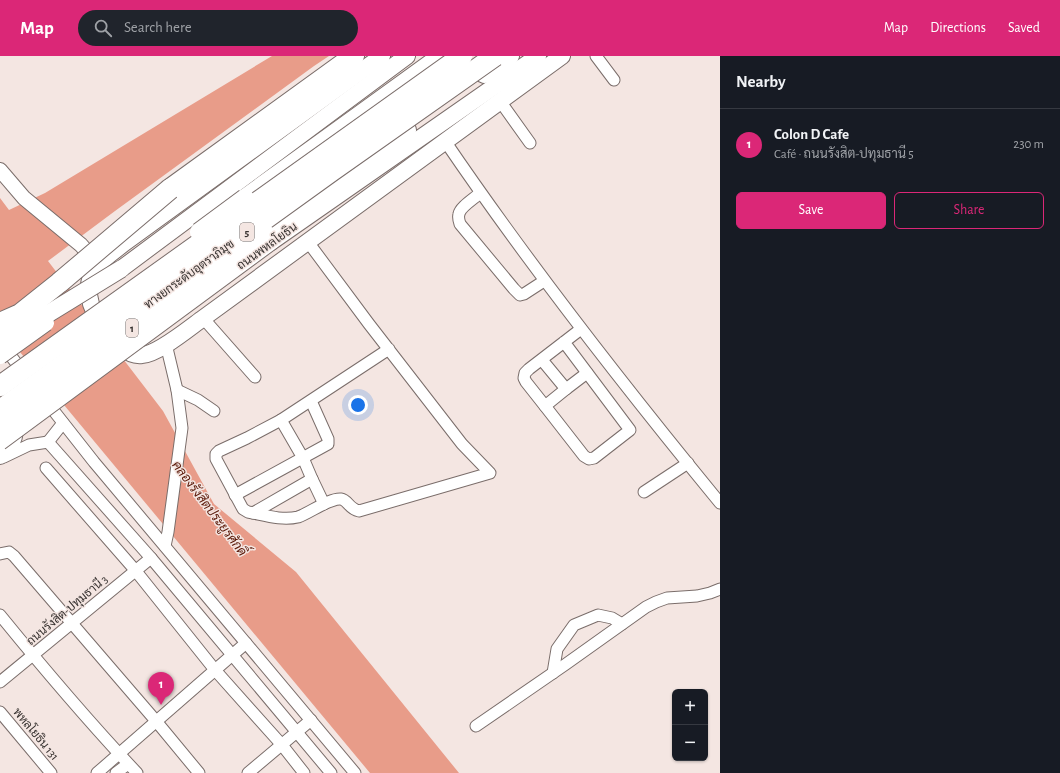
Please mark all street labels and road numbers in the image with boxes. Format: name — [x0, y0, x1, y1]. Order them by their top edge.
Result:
street label: ถนนพหลโยธิน — [234, 218, 300, 272]
road number: 5 — [240, 223, 254, 241]
street label: ทางยกระดับอุตราภิมุข — [141, 237, 238, 313]
road number: 1 — [126, 319, 138, 337]
street label: ถนนรังสิต-ปทุมธานี 3 — [23, 571, 112, 650]
street label: พหลโยธิน 131 — [11, 704, 63, 762]

